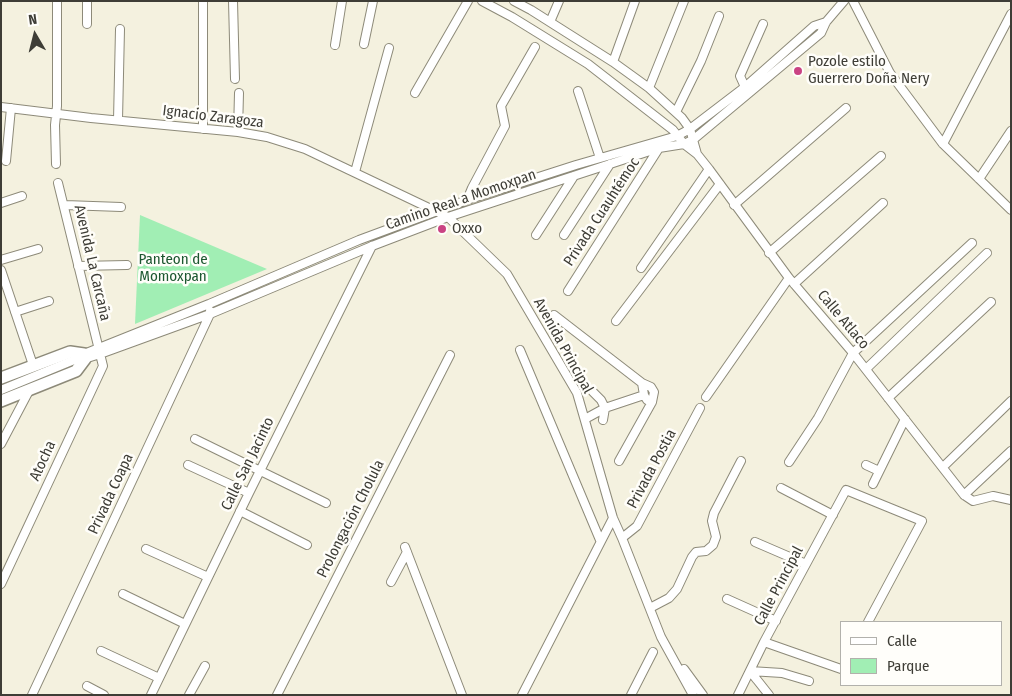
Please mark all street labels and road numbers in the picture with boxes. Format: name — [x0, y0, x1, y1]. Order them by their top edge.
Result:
street label: Ignacio Zaragoza — [161, 102, 265, 132]
street label: Privada Cuauhtémoc — [560, 154, 644, 270]
street label: Camino Real a Momoxpan — [383, 166, 539, 234]
street label: Avenida La Carcaña — [70, 203, 114, 323]
street label: Calle Atlaco — [813, 287, 873, 353]
street label: Avenida Principal — [529, 295, 597, 397]
street label: Calle San Jacinto — [218, 414, 278, 514]
street label: Privada Postia — [624, 426, 680, 512]
street label: Atocha — [26, 438, 60, 484]
street label: Privada Coapa — [84, 451, 138, 537]
street label: Prolongación Cholula — [314, 457, 388, 581]
street label: Calle Principal — [751, 543, 807, 629]

